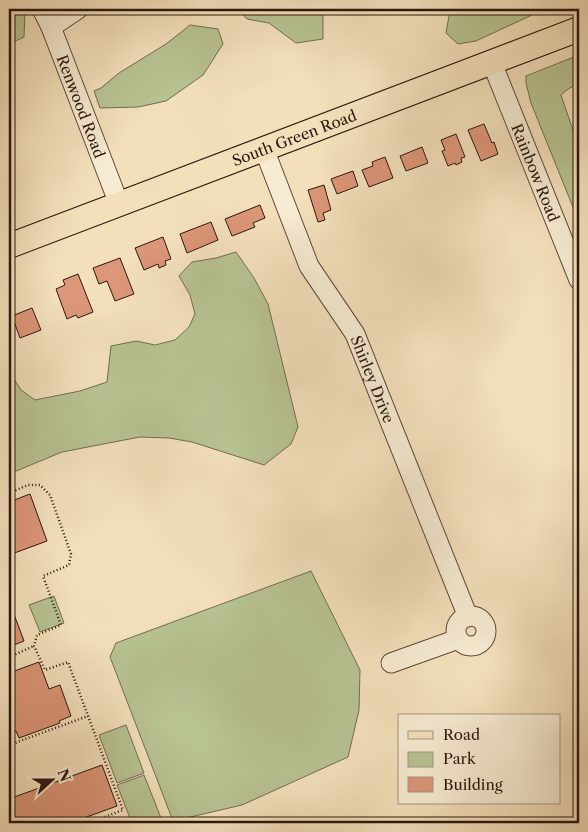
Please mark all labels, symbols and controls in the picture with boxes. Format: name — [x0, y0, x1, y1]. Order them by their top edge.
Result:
street label: Renwood Road — [53, 52, 110, 161]
street label: South Green Road — [229, 105, 359, 170]
street label: Rainbow Road — [508, 121, 564, 224]
street label: Shirley Drive — [347, 332, 399, 426]
legend — [398, 714, 560, 804]
text: Road — [443, 725, 480, 744]
text: Park — [443, 749, 477, 768]
north arrow — [28, 754, 78, 804]
text: N — [54, 766, 75, 784]
text: Building — [443, 775, 503, 794]

